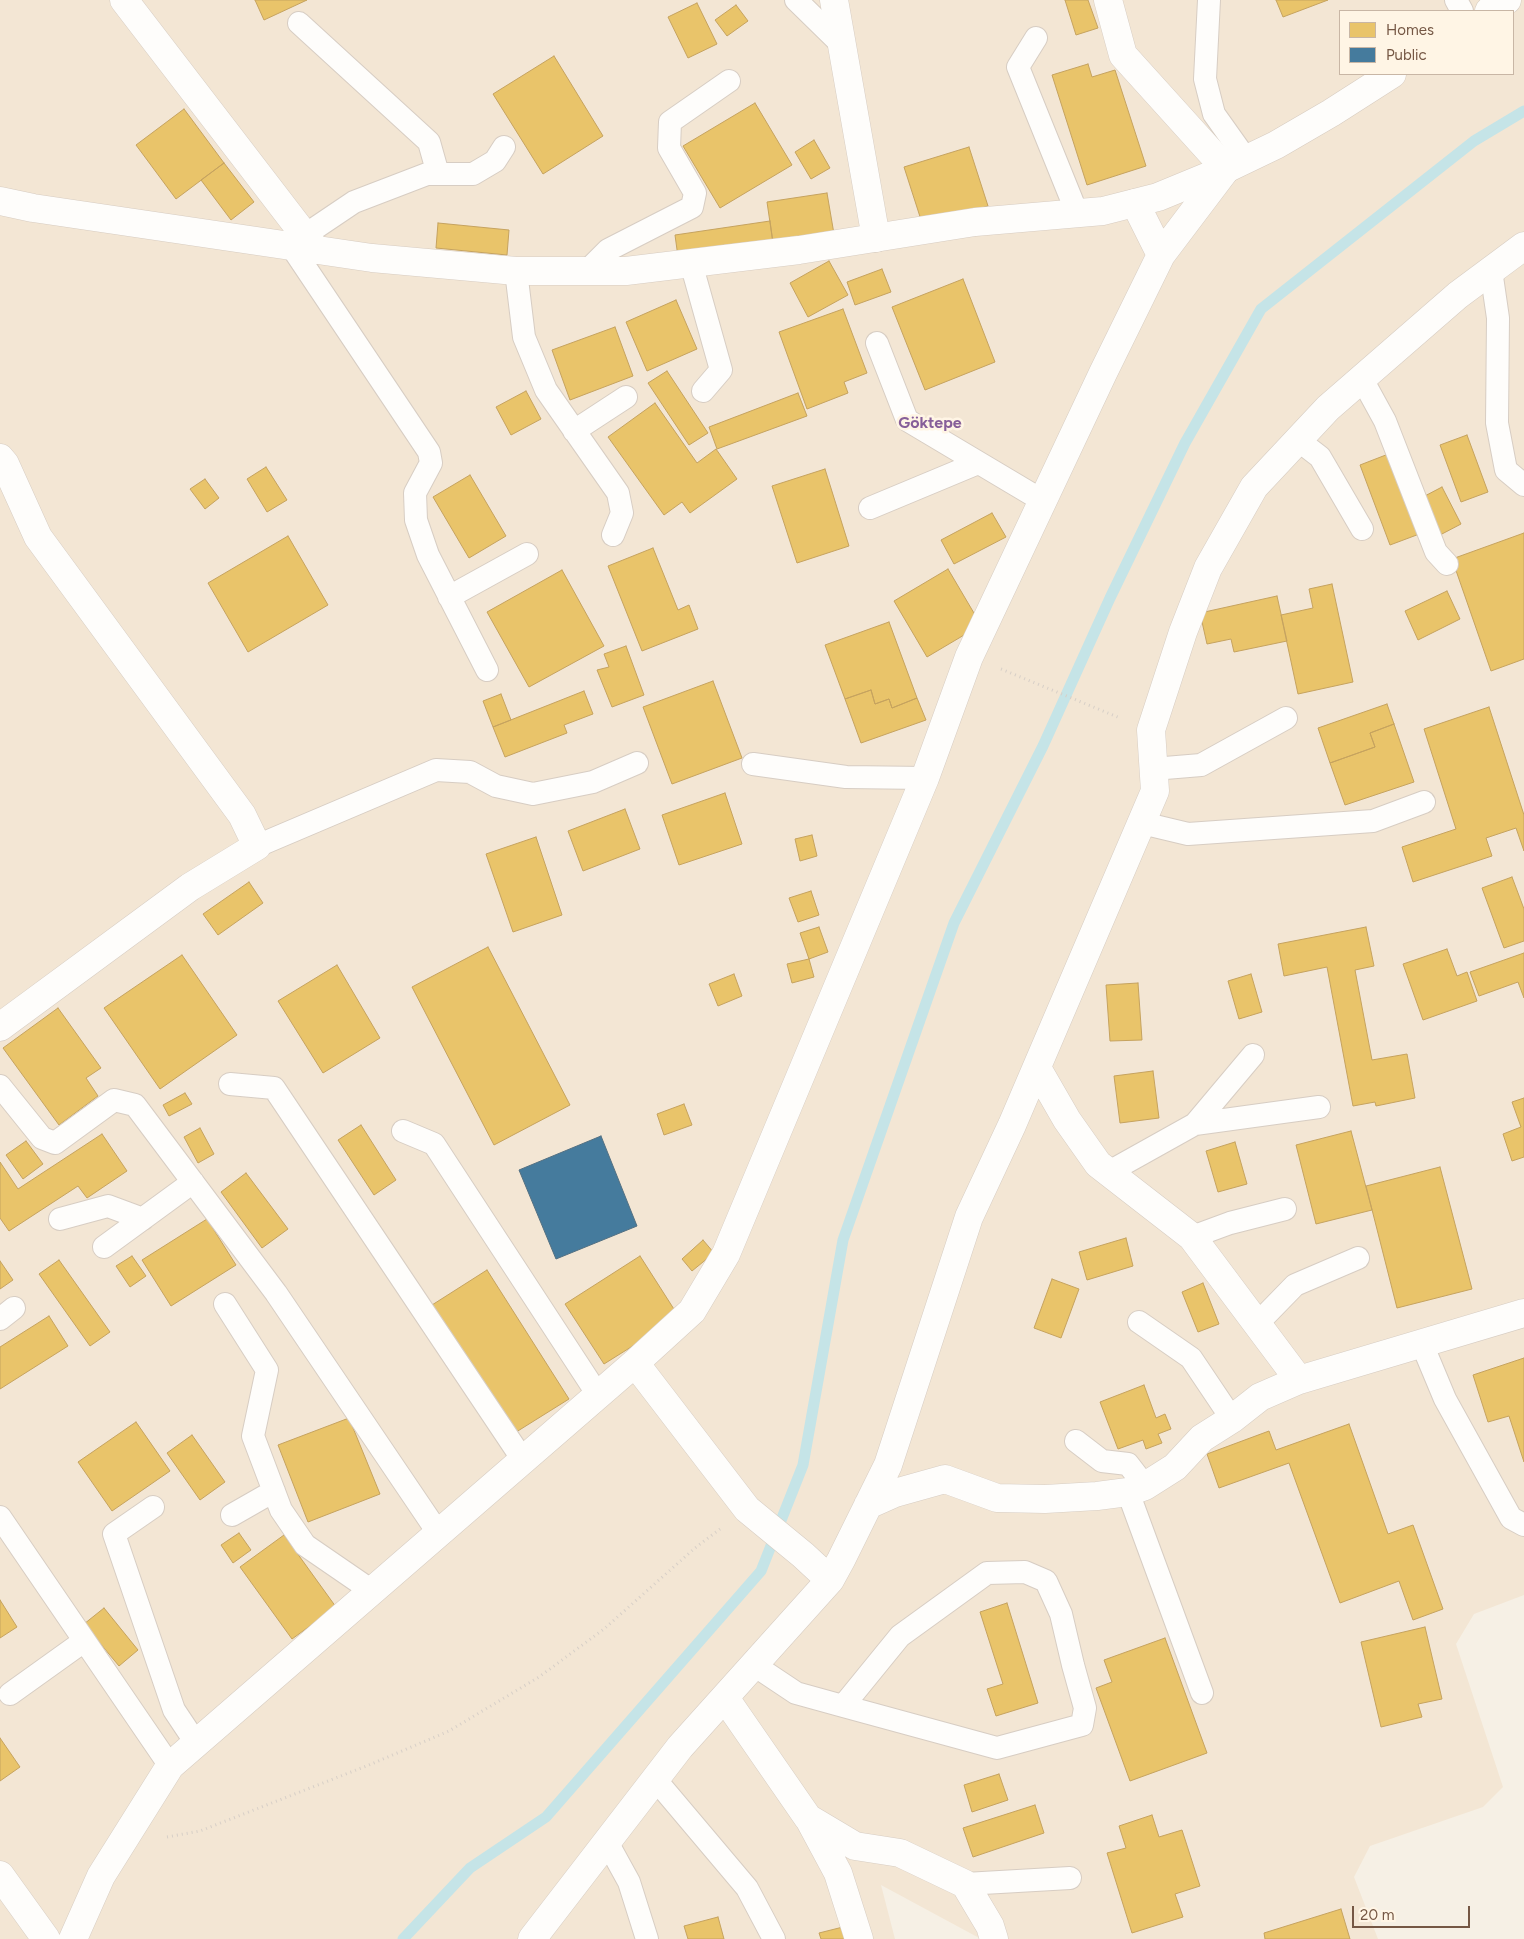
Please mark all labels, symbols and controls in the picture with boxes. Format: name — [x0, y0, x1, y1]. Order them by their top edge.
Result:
legend — [1339, 10, 1514, 75]
text: Homes — [1386, 21, 1434, 39]
text: Public — [1386, 46, 1427, 64]
district label: Göktepe — [898, 413, 962, 433]
scale bar — [1354, 1896, 1472, 1928]
text: 20 m — [1360, 1906, 1394, 1924]

